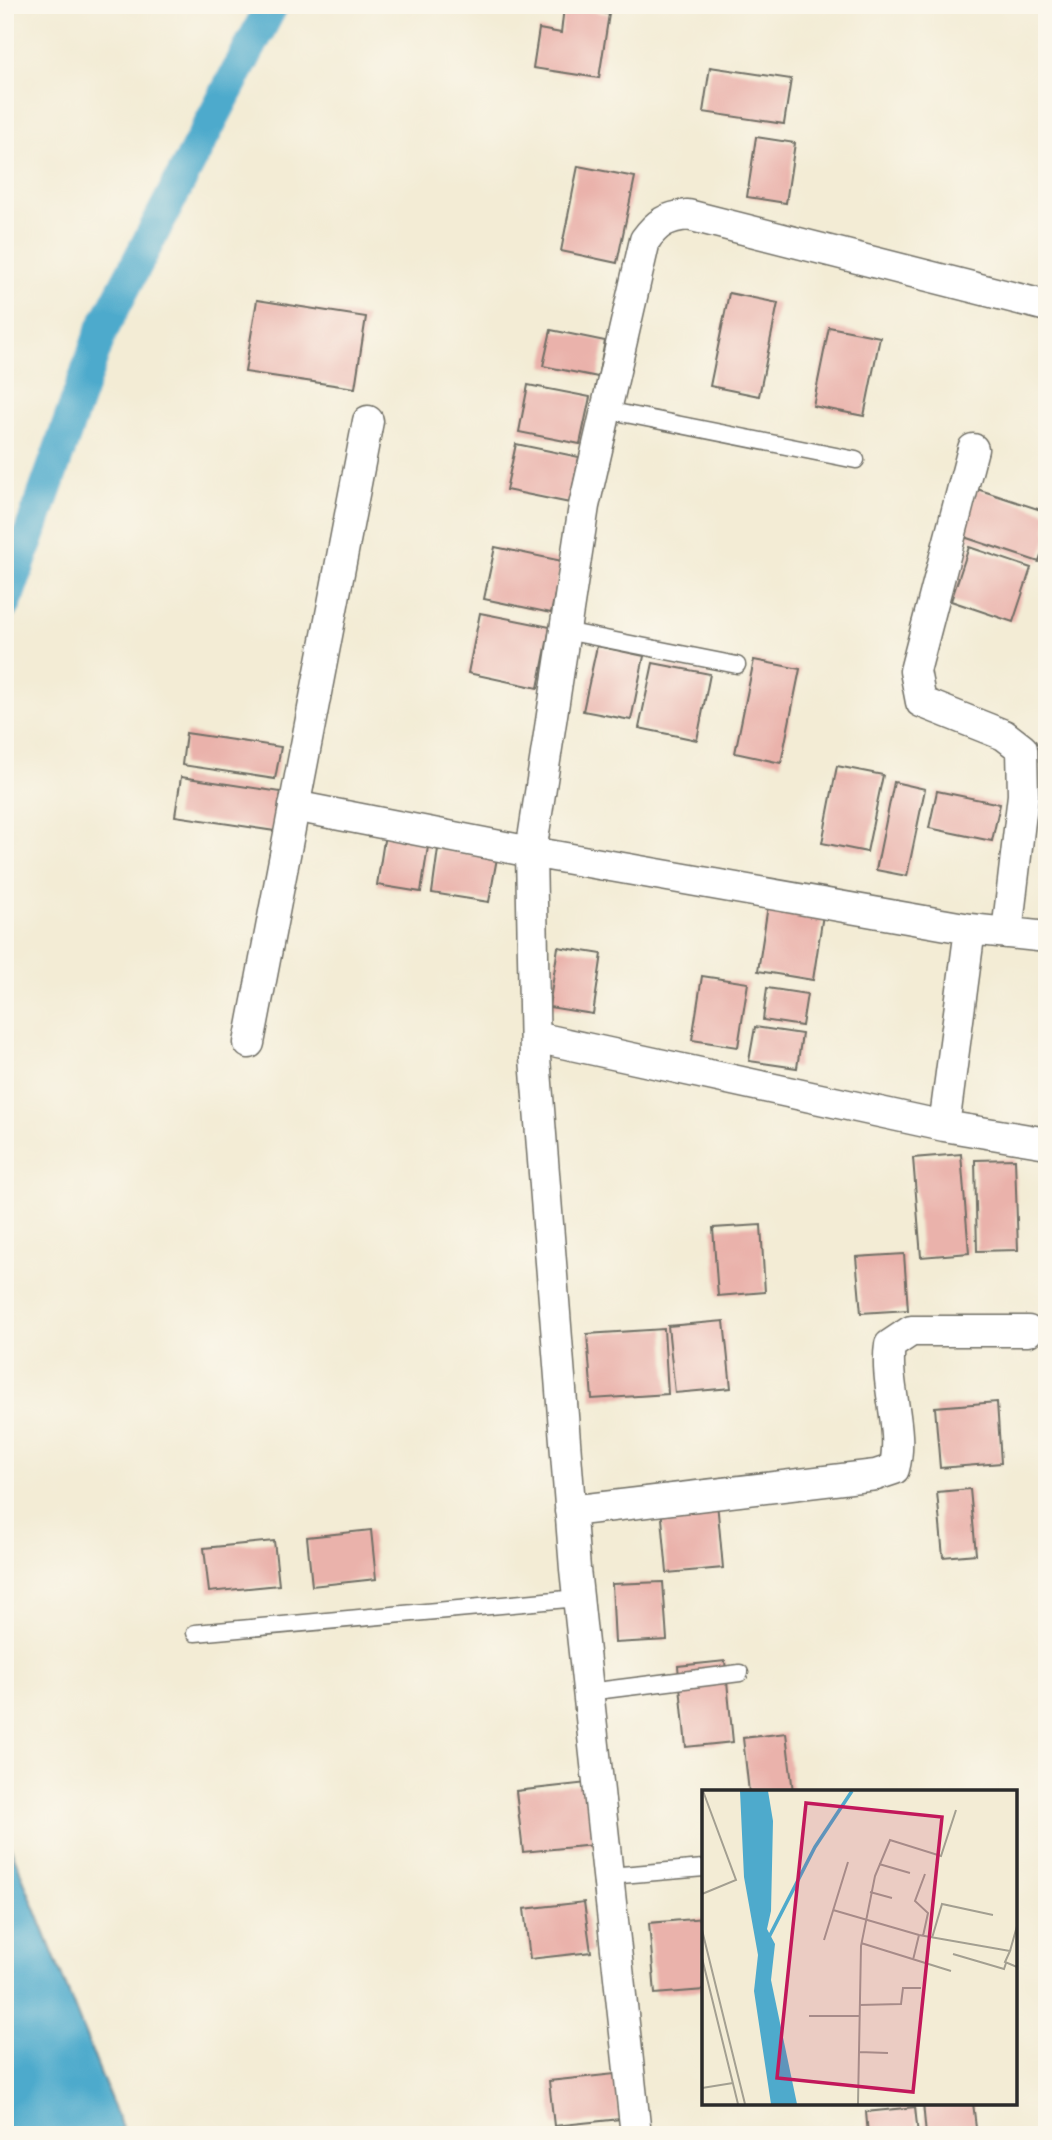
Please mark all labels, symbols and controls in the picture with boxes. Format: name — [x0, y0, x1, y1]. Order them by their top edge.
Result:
inset map — [702, 1790, 1017, 2105]

